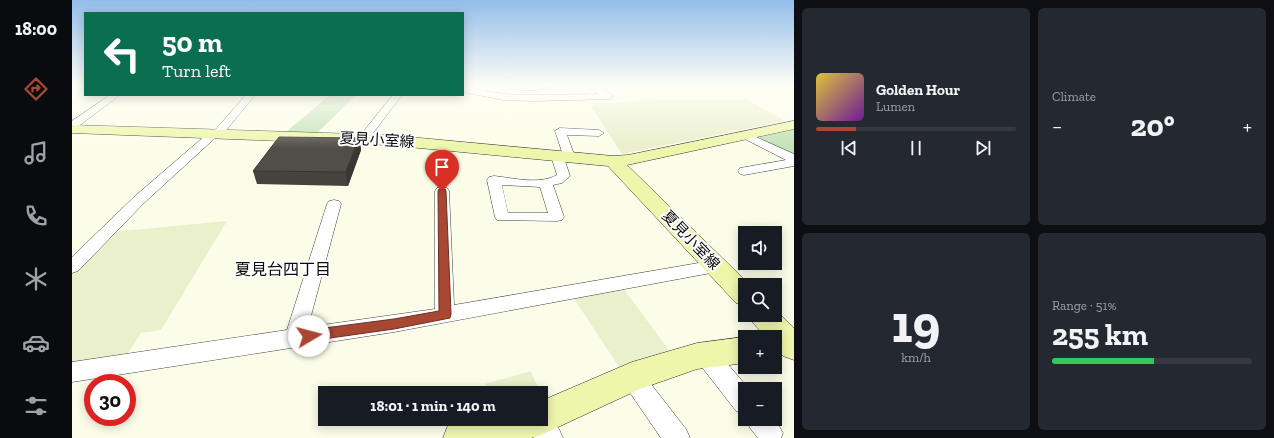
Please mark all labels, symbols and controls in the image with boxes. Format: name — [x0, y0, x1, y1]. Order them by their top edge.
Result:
text: 18:00 — [15, 18, 57, 40]
text: 50 m — [162, 26, 223, 59]
icon: left — [96, 28, 148, 80]
text: Turn left — [162, 60, 231, 82]
icon: directions — [22, 75, 50, 103]
text: Golden Hour — [876, 81, 960, 99]
text: Climate — [1052, 89, 1096, 104]
text: Lumen — [876, 99, 915, 114]
text: 20° — [1130, 108, 1175, 144]
text: − — [1052, 113, 1062, 140]
text: + — [1243, 113, 1252, 140]
street label: 夏見小室線 — [339, 129, 415, 151]
icon: previous — [838, 137, 860, 159]
icon: pause — [905, 137, 927, 159]
icon: next — [972, 137, 994, 159]
icon: music — [22, 139, 50, 167]
pin — [425, 150, 459, 191]
icon: arrive — [431, 156, 453, 178]
icon: phone — [22, 202, 50, 230]
street label: 夏見小室線 — [658, 207, 724, 273]
map controls — [738, 226, 782, 426]
button: sound — [738, 226, 782, 270]
district label: 夏見台四丁目 — [235, 260, 331, 279]
icon: climate — [22, 265, 50, 293]
button: search — [738, 278, 782, 322]
text: 19 — [892, 293, 940, 355]
text: Range · 51% — [1052, 298, 1116, 313]
position arrow — [288, 315, 330, 357]
text: 255 km — [1052, 317, 1148, 353]
icon: car — [22, 329, 50, 357]
button: + — [738, 330, 782, 374]
text: km/h — [901, 350, 931, 365]
speed limit sign: 30 — [84, 374, 136, 426]
button: − — [738, 382, 782, 426]
icon: filters — [22, 392, 50, 420]
text: 18:01 · 1 min · 140 m — [370, 397, 496, 415]

